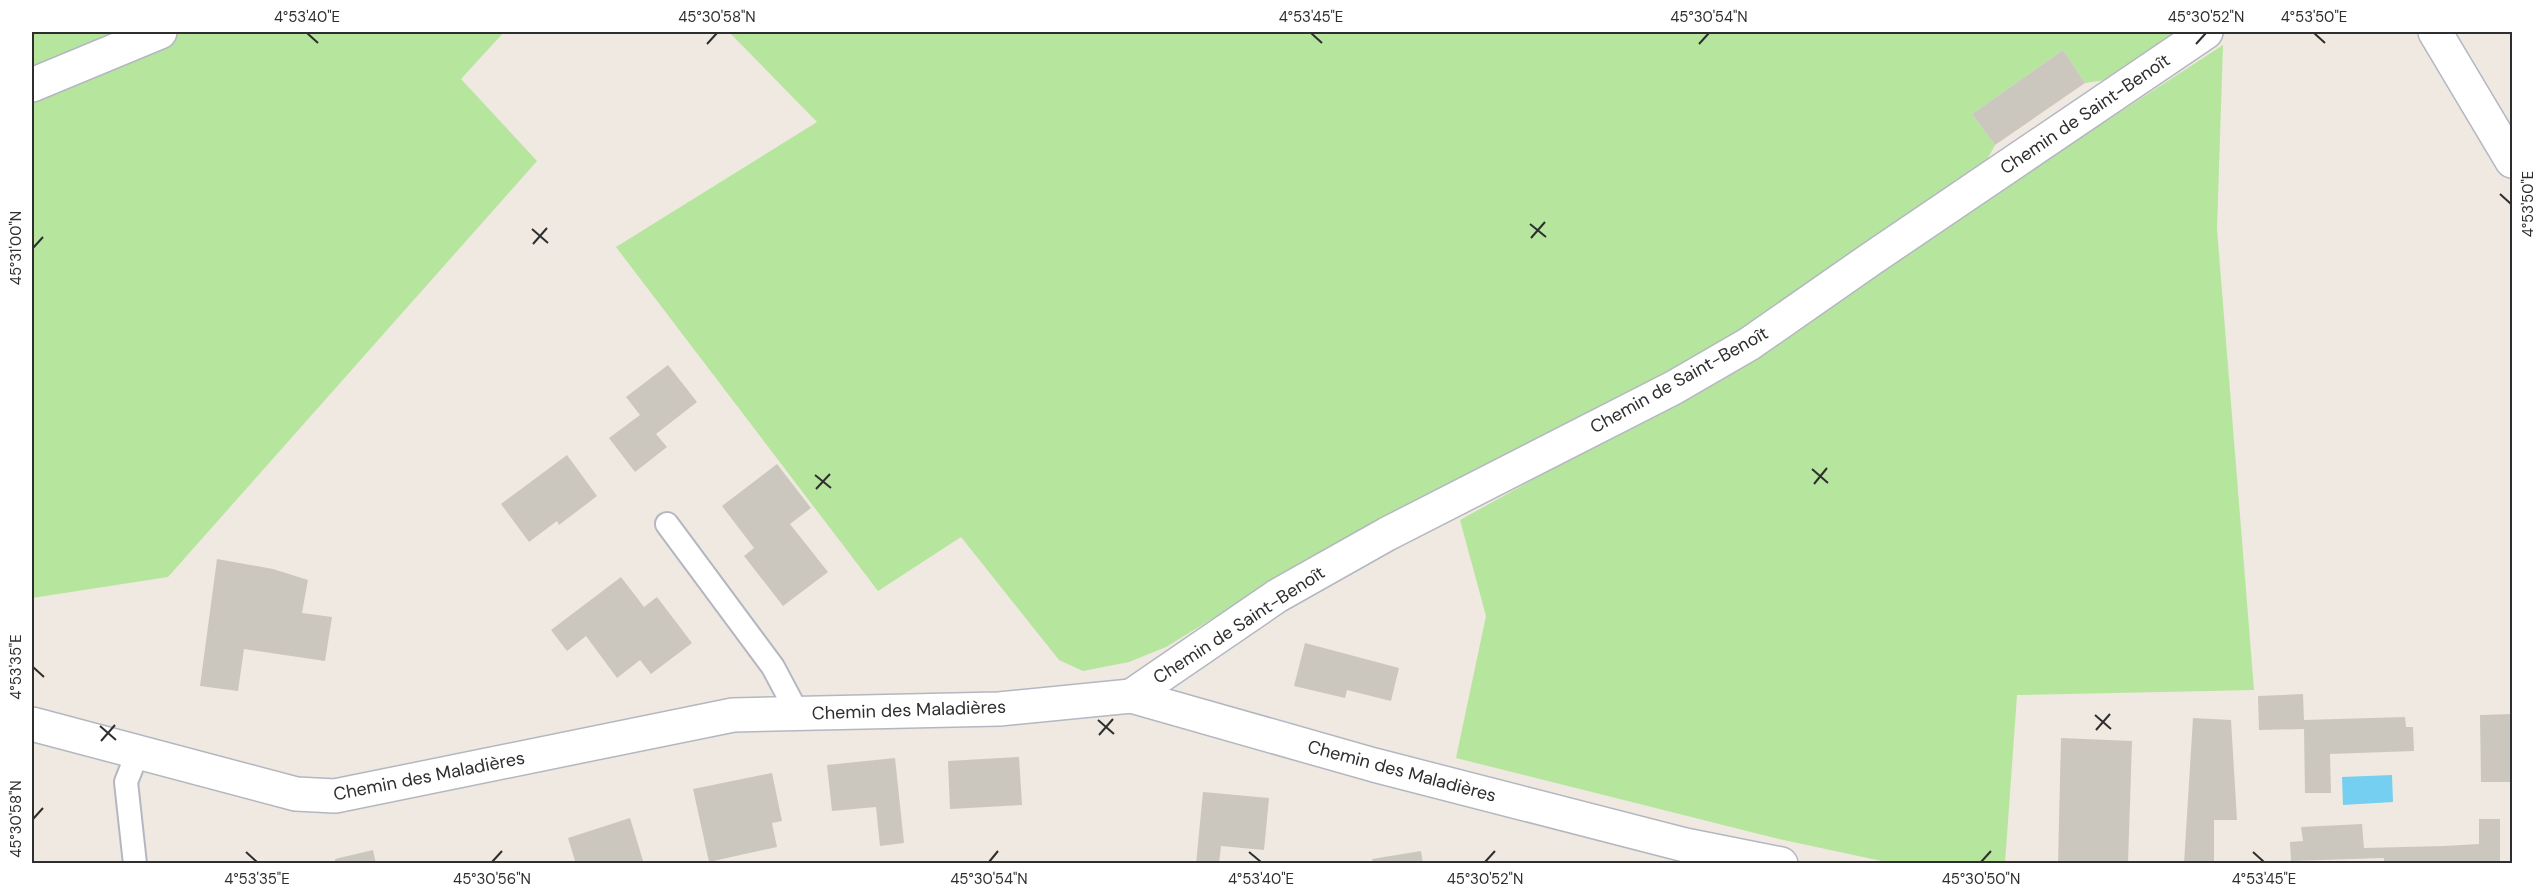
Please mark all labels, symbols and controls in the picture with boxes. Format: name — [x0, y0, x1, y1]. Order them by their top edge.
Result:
text: 4°53'40"E — [274, 7, 340, 27]
text: 45°30'58"N — [678, 7, 756, 27]
text: 4°53'45"E — [1279, 7, 1343, 27]
text: 45°30'54"N — [1670, 7, 1748, 27]
text: 45°30'52"N — [2168, 7, 2244, 27]
text: 4°53'50"E — [2281, 7, 2347, 27]
street label: Chemin de Saint-Benoît — [1995, 48, 2175, 180]
text: 4°53'50"E — [2518, 171, 2538, 237]
text: 45°31'00"N — [6, 211, 26, 285]
street label: Chemin de Saint-Benoît — [1586, 321, 1772, 439]
street label: Chemin de Saint-Benoît — [1149, 560, 1329, 690]
text: 4°53'35"E — [6, 634, 26, 700]
street label: Chemin des Maladières — [811, 695, 1007, 725]
street label: Chemin des Maladières — [1305, 734, 1499, 808]
street label: Chemin des Maladières — [331, 746, 527, 806]
text: 45°30'58"N — [6, 780, 26, 858]
text: 4°53'35"E — [224, 869, 290, 889]
text: 45°30'56"N — [453, 869, 531, 889]
text: 45°30'54"N — [950, 869, 1028, 889]
text: 4°53'40"E — [1228, 869, 1294, 889]
text: 45°30'52"N — [1447, 869, 1523, 889]
text: 45°30'50"N — [1942, 869, 2020, 889]
text: 4°53'45"E — [2232, 869, 2296, 889]

